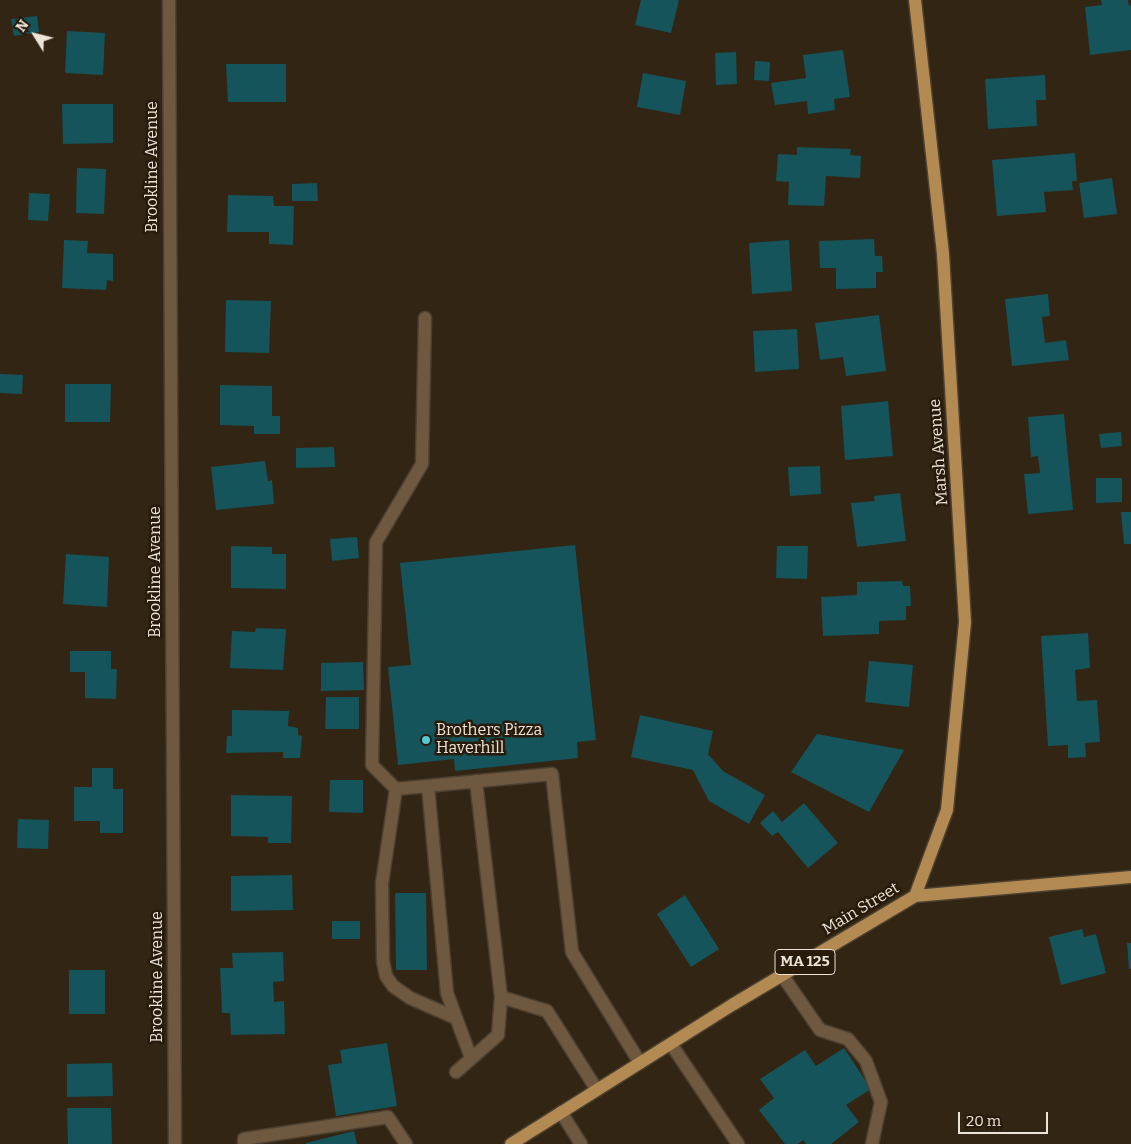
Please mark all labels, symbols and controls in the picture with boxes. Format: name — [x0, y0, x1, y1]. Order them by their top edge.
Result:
north arrow — [10, 10, 60, 60]
text: N — [12, 17, 33, 35]
street label: Brookline Avenue — [143, 101, 163, 233]
street label: Marsh Avenue — [926, 398, 952, 506]
street label: Brookline Avenue — [146, 506, 166, 638]
place label: Brothers Pizza Haverhill — [436, 721, 542, 759]
marker: Brothers Pizza Haverhill — [420, 734, 432, 746]
street label: Main Street — [819, 879, 903, 939]
street label: Brookline Avenue — [148, 911, 168, 1043]
road number: MA 125 — [775, 950, 835, 974]
scale bar — [961, 1102, 1051, 1134]
text: 20 m — [966, 1112, 1001, 1130]

